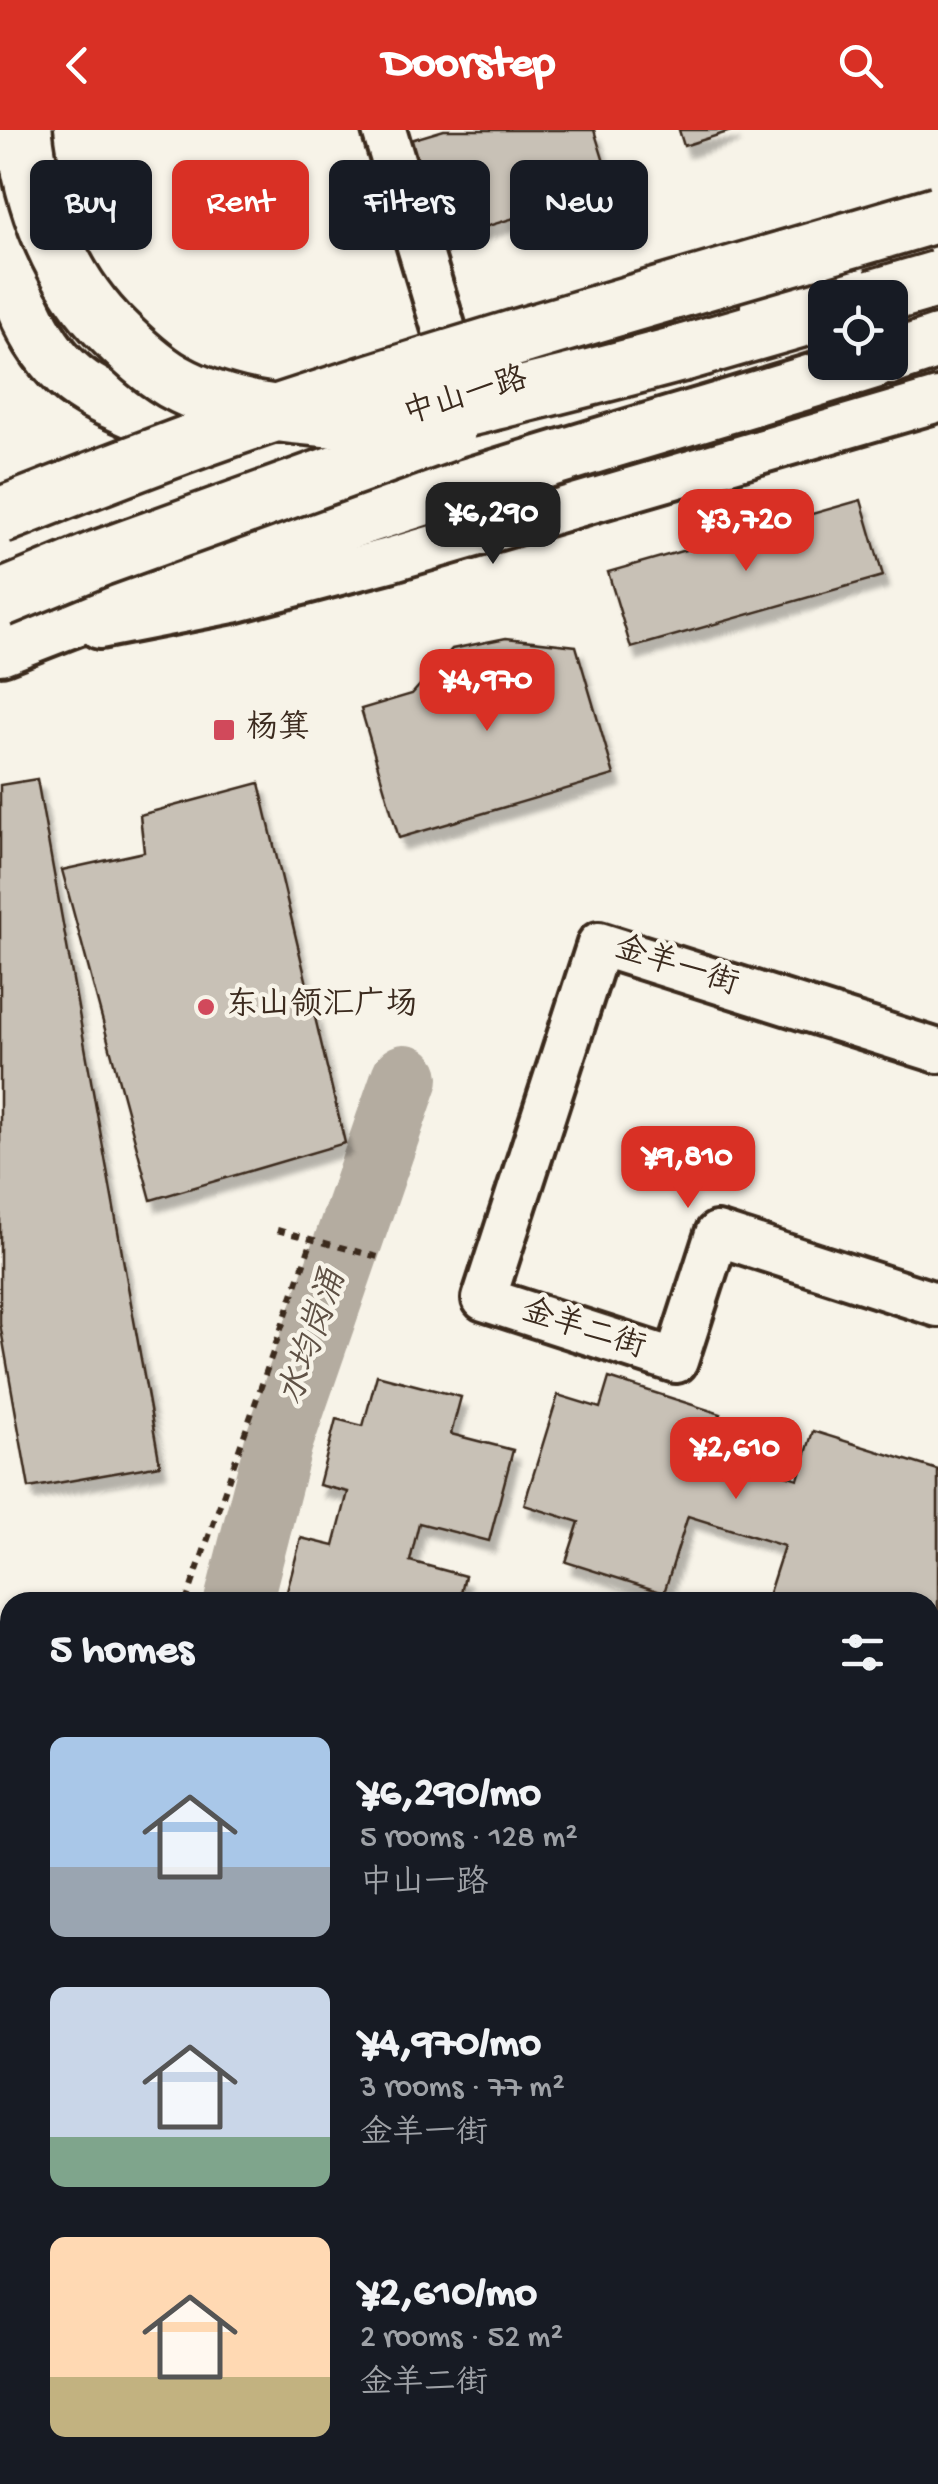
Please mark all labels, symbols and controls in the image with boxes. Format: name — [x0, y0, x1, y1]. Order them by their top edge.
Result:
icon: back — [50, 38, 105, 93]
icon: search — [833, 38, 888, 93]
text: Doorstep — [383, 39, 555, 92]
chip: Buy — [30, 160, 152, 250]
chip: Rent — [172, 160, 309, 250]
chip: Filters — [329, 160, 490, 250]
chip: New — [510, 160, 648, 250]
map controls — [808, 280, 908, 380]
button: locate — [808, 280, 908, 380]
street label: 中山一路 — [399, 359, 533, 435]
pin: ¥6,290 — [412, 482, 574, 567]
pin: ¥3,720 — [665, 489, 827, 574]
text: ¥6,290 — [448, 495, 539, 533]
text: ¥3,720 — [700, 502, 792, 540]
pin: ¥4,970 — [406, 649, 568, 734]
text: ¥4,970 — [442, 662, 532, 700]
place label: 杨箕 — [246, 709, 310, 749]
marker: 杨箕 — [211, 717, 237, 743]
street label: 金羊一街 — [609, 928, 743, 1006]
place label: 东山领汇广场 — [226, 986, 418, 1026]
marker: 东山领汇广场 — [195, 996, 217, 1018]
pin: ¥9,810 — [607, 1126, 769, 1211]
text: ¥9,810 — [643, 1139, 733, 1177]
water label: 水均岗涌 — [271, 1264, 357, 1411]
street label: 金羊二街 — [516, 1291, 650, 1369]
pin: ¥2,610 — [655, 1417, 817, 1502]
text: ¥2,610 — [692, 1430, 780, 1468]
icon: filters — [835, 1625, 890, 1680]
text: 5 homes — [50, 1628, 193, 1677]
text: ¥6,290/mo — [360, 1771, 541, 1820]
icon: home — [130, 1777, 250, 1897]
text: 5 rooms · 128 m² — [360, 1820, 578, 1858]
text: 中山一路 — [360, 1866, 488, 1904]
text: ¥4,970/mo — [360, 2021, 541, 2070]
icon: home — [130, 2027, 250, 2147]
text: 3 rooms · 77 m² — [360, 2070, 565, 2108]
text: 金羊一街 — [360, 2116, 488, 2154]
text: ¥2,610/mo — [360, 2271, 537, 2320]
icon: home — [130, 2277, 250, 2397]
text: 2 rooms · 52 m² — [360, 2320, 563, 2358]
text: 金羊二街 — [360, 2366, 488, 2404]

